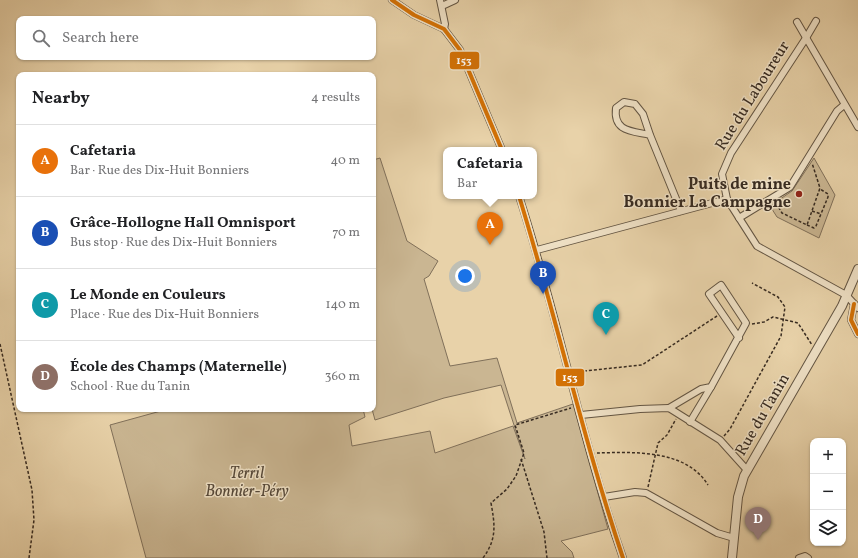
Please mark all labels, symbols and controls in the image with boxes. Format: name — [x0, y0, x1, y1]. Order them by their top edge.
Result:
search box — [16, 16, 376, 60]
icon: search — [30, 27, 52, 49]
text: Search here — [62, 28, 139, 49]
street label: Rue du Laboureur — [710, 37, 796, 155]
line badge: 153 — [449, 51, 480, 70]
text: 153 — [456, 54, 472, 69]
text: Nearby — [32, 87, 90, 110]
text: 4 results — [311, 89, 360, 107]
text: Cafetaria — [70, 141, 136, 162]
popup — [443, 147, 537, 199]
text: A — [40, 152, 50, 170]
text: 40 m — [331, 152, 360, 170]
text: Cafetaria — [457, 154, 523, 175]
text: Bar · Rue des Dix-Huit Bonniers — [70, 162, 249, 180]
place label: Puits de mine Bonnier La Campagne — [624, 174, 791, 214]
text: Bar — [457, 175, 477, 193]
marker: Puits de mine Bonnier La Campagne — [794, 189, 804, 199]
pin: A — [477, 212, 503, 245]
text: Grâce-Hollogne Hall Omnisport — [70, 213, 296, 234]
text: B — [41, 224, 49, 242]
text: 70 m — [332, 224, 360, 242]
text: Bus stop · Rue des Dix-Huit Bonniers — [70, 234, 277, 252]
pin: B — [530, 261, 556, 294]
your location — [455, 266, 475, 286]
text: Le Monde en Couleurs — [70, 285, 226, 306]
text: C — [41, 296, 49, 314]
text: 140 m — [326, 296, 360, 314]
pin: C — [593, 302, 619, 335]
text: Place · Rue des Dix-Huit Bonniers — [70, 306, 259, 324]
text: École des Champs (Maternelle) — [70, 357, 287, 378]
text: D — [40, 368, 50, 386]
text: 360 m — [325, 368, 360, 386]
line badge: 153 — [555, 368, 585, 387]
street label: Rue du Tanin — [731, 370, 795, 460]
text: 153 — [562, 371, 578, 386]
text: School · Rue du Tanin — [70, 378, 190, 396]
map controls — [810, 438, 846, 546]
button: + — [810, 438, 846, 474]
park label: Terril Bonnier-Péry — [205, 463, 289, 503]
button: − — [810, 474, 846, 510]
pin: D — [745, 507, 771, 540]
button: layers — [810, 510, 846, 546]

